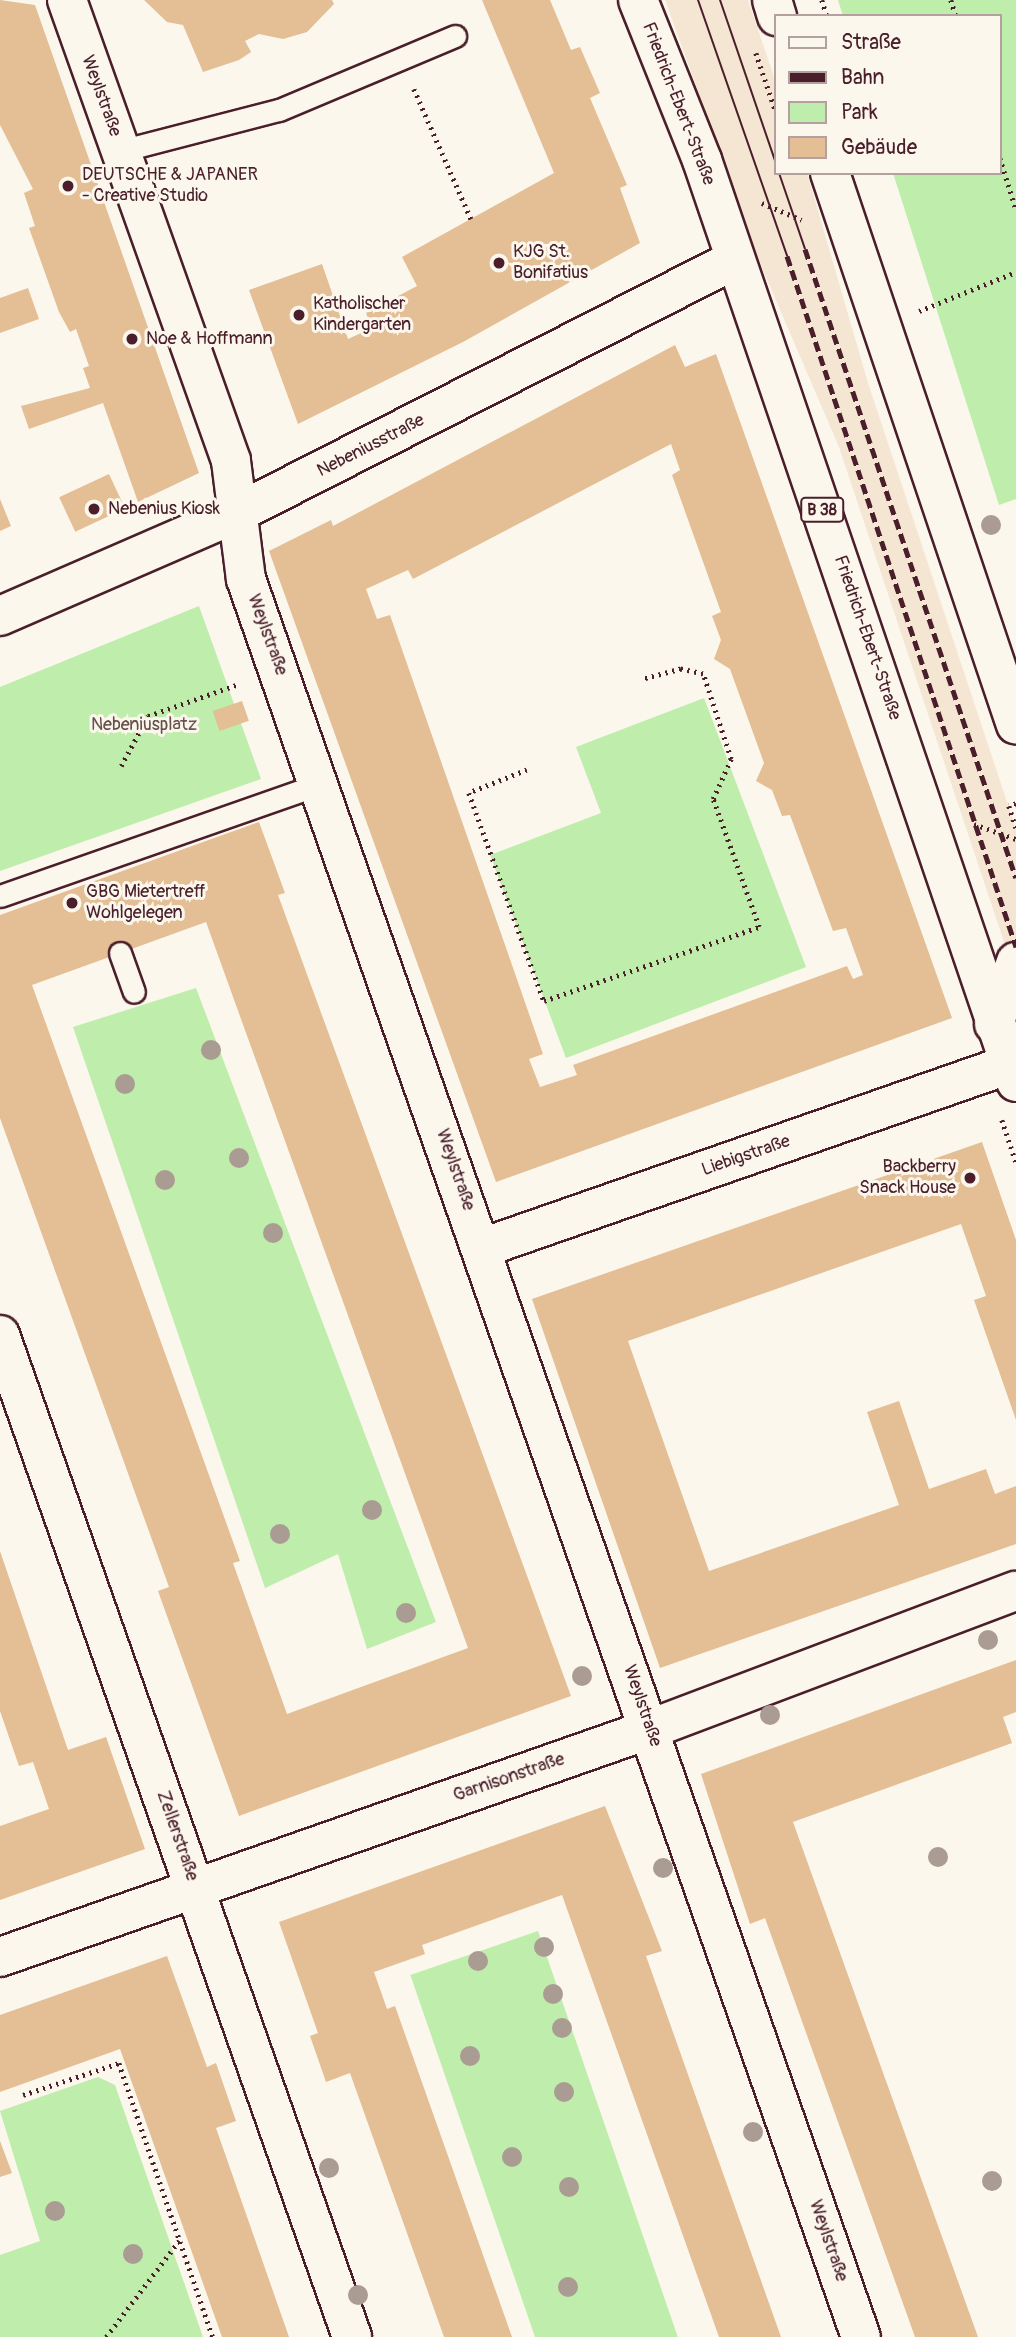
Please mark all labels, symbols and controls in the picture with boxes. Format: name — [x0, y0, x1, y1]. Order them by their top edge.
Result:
legend — [774, 14, 1002, 175]
street label: Friedrich-Ebert-Straße — [637, 20, 719, 188]
text: Straße — [841, 29, 901, 56]
street label: Weylstraße — [76, 52, 126, 140]
text: Bahn — [841, 64, 884, 91]
text: Park — [841, 99, 878, 126]
text: Gebäude — [841, 134, 917, 161]
place label: DEUTSCHE & JAPANER - Creative Studio — [82, 165, 258, 208]
marker: DEUTSCHE & JAPANER - Creative Studio — [60, 178, 76, 194]
place label: KJG St. Bonifatius — [513, 242, 588, 284]
marker: KJG St. Bonifatius — [491, 255, 507, 271]
place label: Katholischer Kindergarten — [313, 294, 411, 336]
marker: Katholischer Kindergarten — [291, 307, 307, 323]
place label: Noe & Hoffmann — [146, 328, 273, 350]
marker: Noe & Hoffmann — [124, 331, 140, 347]
street label: Nebeniusstraße — [314, 410, 428, 482]
place label: Nebenius Kiosk — [108, 498, 220, 520]
road number: B 38 — [799, 498, 845, 523]
marker: Nebenius Kiosk — [86, 501, 102, 517]
street label: Friedrich-Ebert-Straße — [829, 553, 905, 723]
street label: Weylstraße — [242, 591, 292, 679]
park label: Nebeniusplatz — [91, 714, 197, 736]
place label: GBG Mietertreff Wohlgelegen — [86, 882, 206, 924]
marker: GBG Mietertreff Wohlgelegen — [64, 895, 80, 911]
street label: Weylstraße — [431, 1126, 479, 1214]
street label: Liebigstraße — [699, 1131, 793, 1181]
place label: Backberry Snack House — [859, 1157, 956, 1200]
marker: Backberry Snack House — [962, 1170, 978, 1186]
street label: Weylstraße — [618, 1662, 666, 1750]
street label: Garnisonstraße — [451, 1749, 567, 1807]
street label: Zellerstraße — [152, 1788, 202, 1884]
street label: Weylstraße — [804, 2197, 852, 2285]

